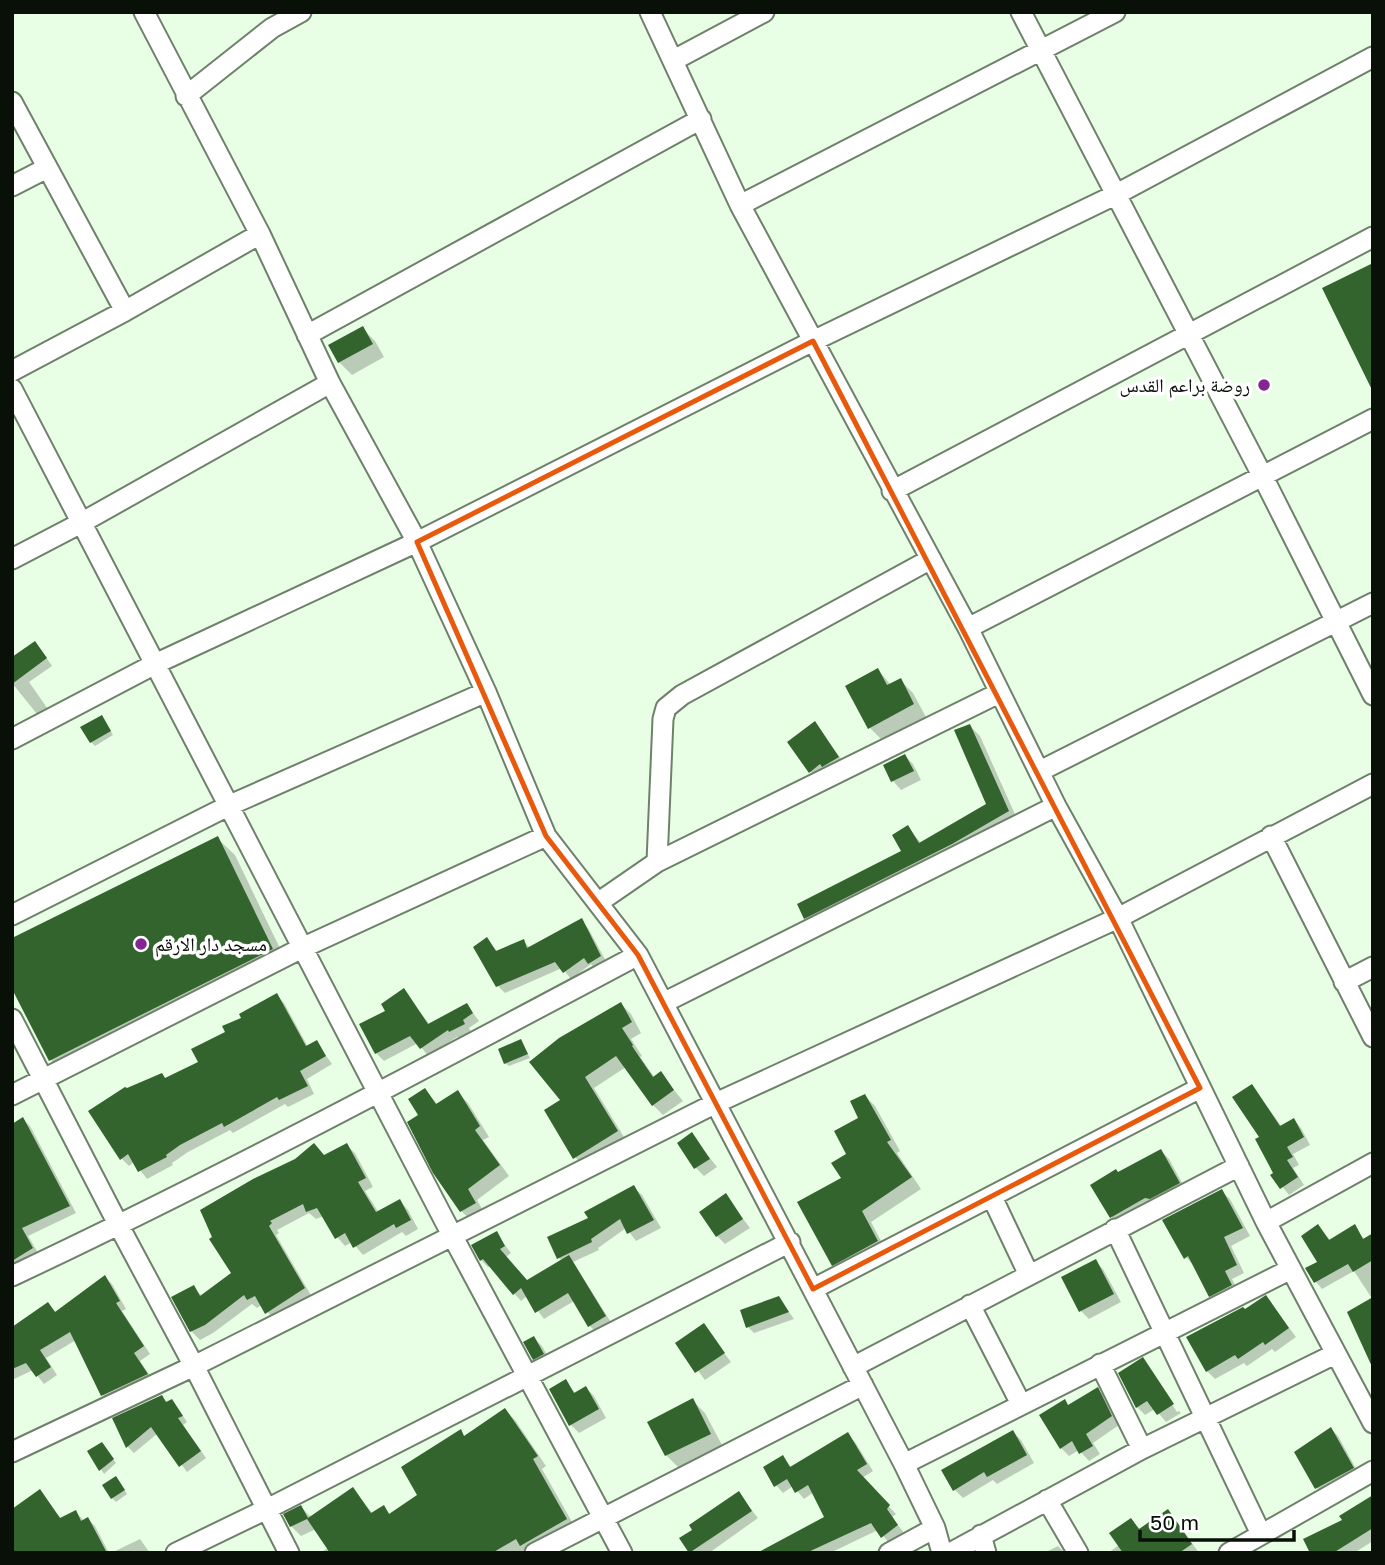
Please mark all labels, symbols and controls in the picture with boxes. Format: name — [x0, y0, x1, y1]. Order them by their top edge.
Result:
place label: روضة براعم القدس — [1120, 373, 1250, 398]
marker: روضة براعم القدس — [1256, 377, 1272, 393]
place label: مسجد دار الارقم — [155, 932, 267, 957]
marker: مسجد دار الارقم — [133, 936, 149, 952]
scale bar — [1140, 1498, 1294, 1542]
text: 50 m — [1150, 1509, 1199, 1535]

